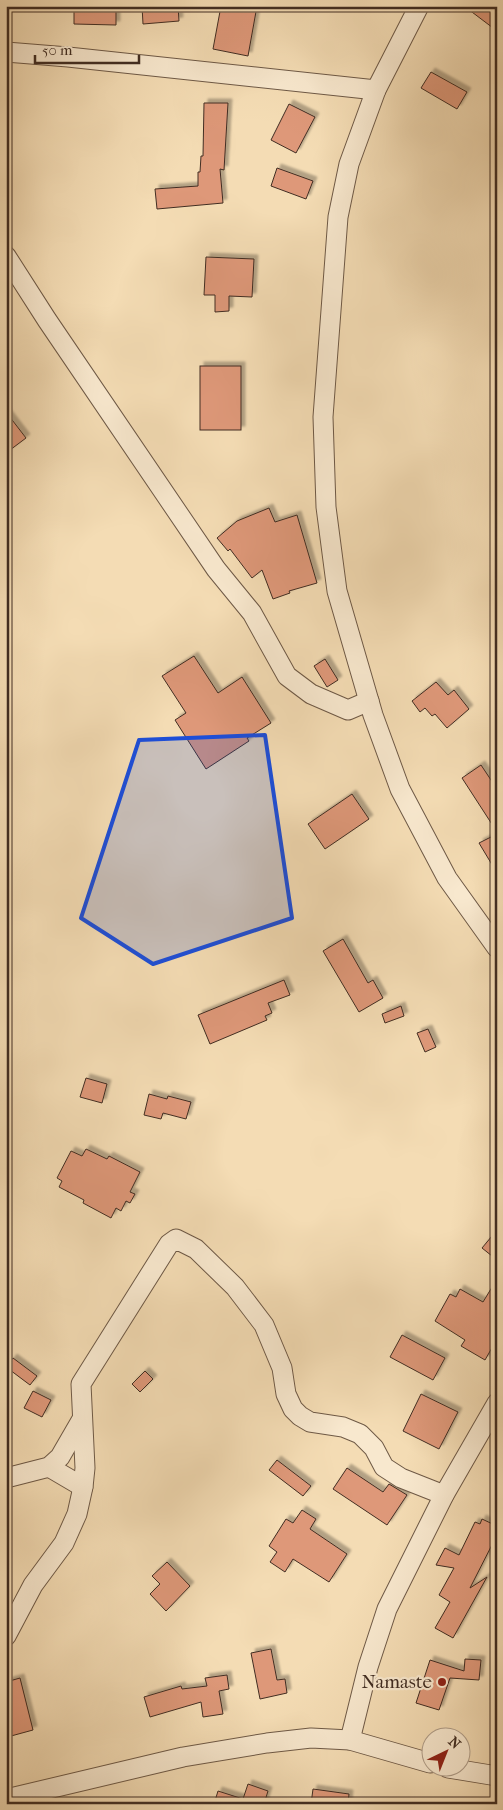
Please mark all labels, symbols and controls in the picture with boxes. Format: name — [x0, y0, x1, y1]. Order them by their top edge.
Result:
scale bar — [35, 32, 139, 64]
text: 50 m — [42, 41, 73, 59]
place label: Namaste — [361, 1671, 432, 1693]
marker: Namaste — [436, 1676, 448, 1688]
north arrow — [420, 1728, 470, 1778]
text: N — [445, 1733, 464, 1753]

